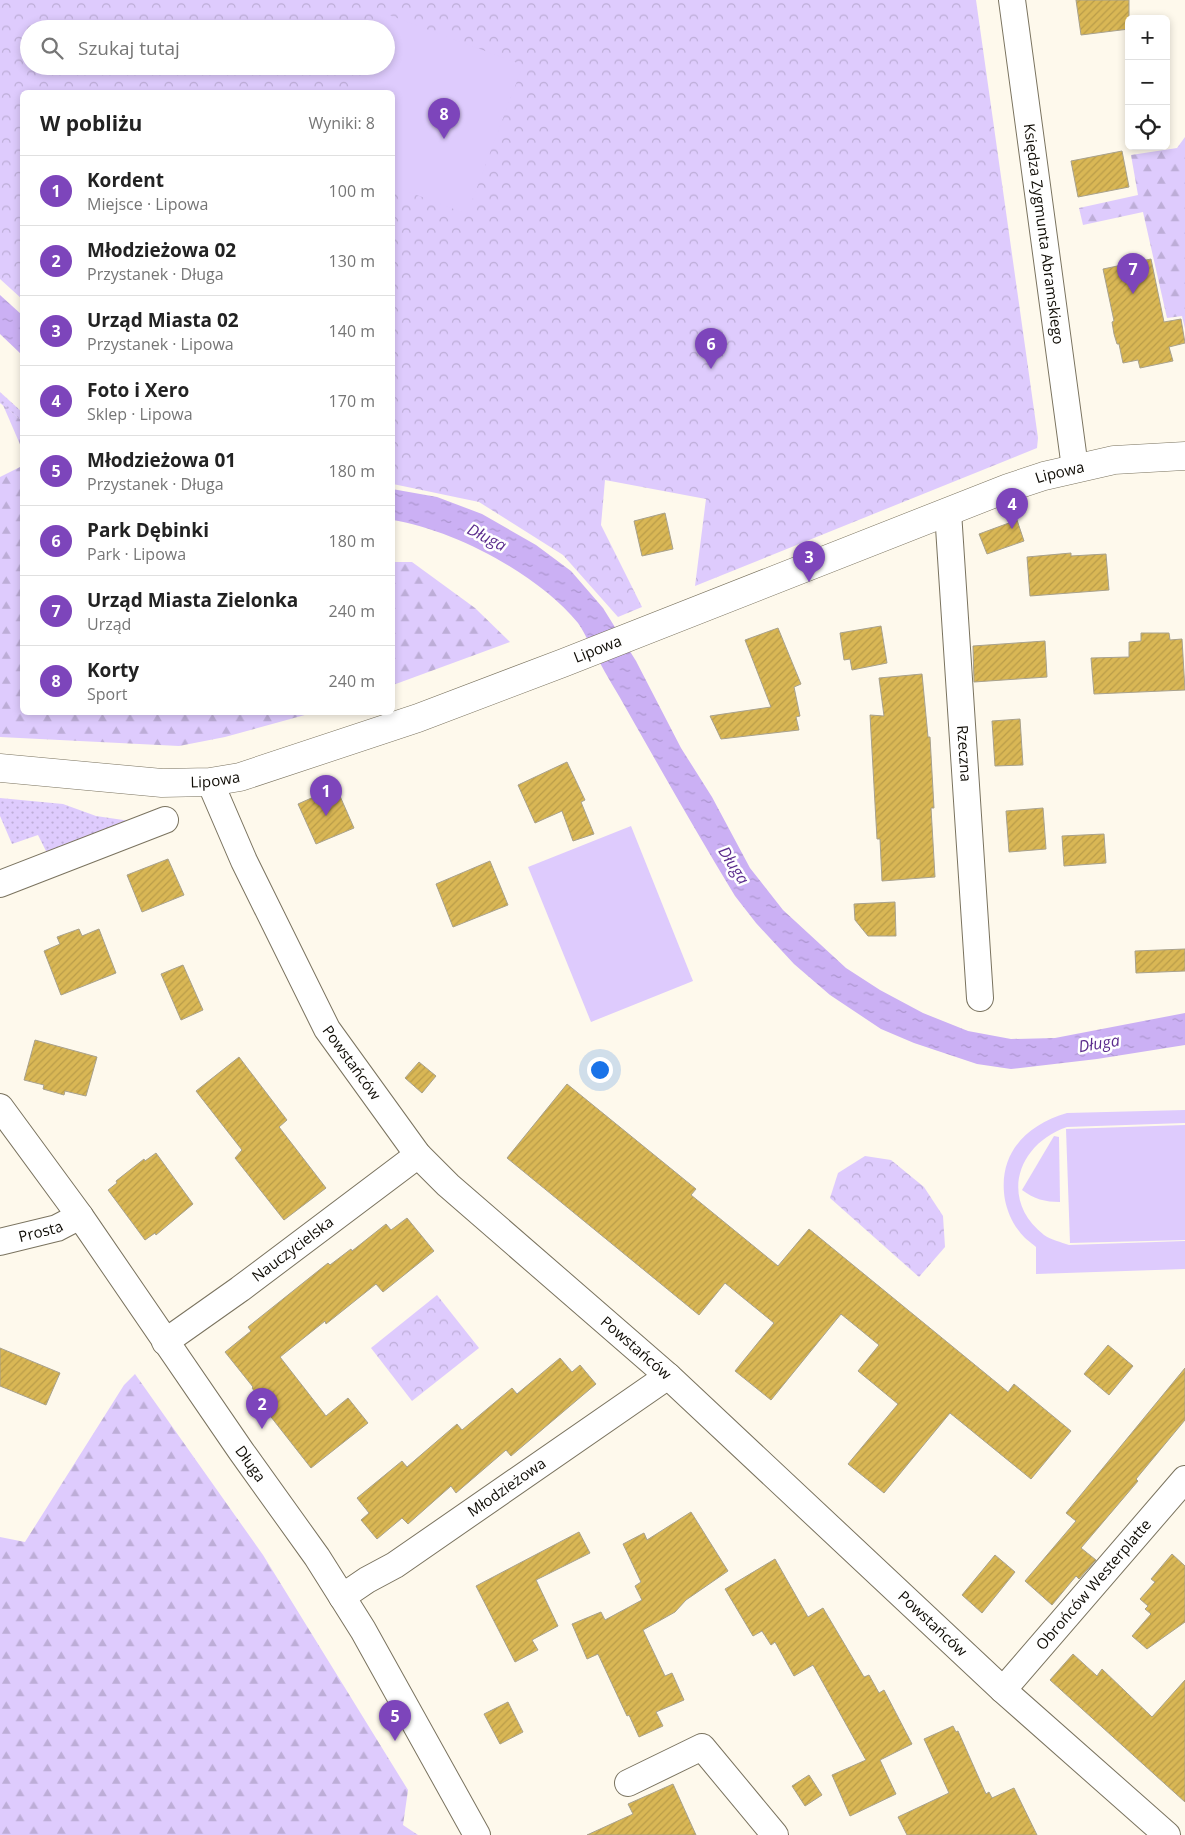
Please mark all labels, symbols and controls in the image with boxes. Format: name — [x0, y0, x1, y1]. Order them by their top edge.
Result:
map controls — [1125, 15, 1170, 150]
button: + — [1125, 15, 1170, 60]
search box — [20, 20, 395, 75]
icon: search — [38, 34, 66, 62]
text: Szukaj tutaj — [78, 35, 180, 61]
button: − — [1125, 60, 1170, 105]
pin: 8 — [428, 98, 460, 139]
button: locate — [1125, 105, 1170, 150]
text: W pobliżu — [40, 109, 142, 137]
text: Wyniki: 8 — [308, 112, 375, 134]
street label: Księdza Zygmunta Abramskiego — [1020, 122, 1069, 345]
text: Kordent — [87, 167, 164, 193]
text: 1 — [51, 180, 61, 202]
text: 100 m — [329, 180, 375, 202]
text: Miejsce · Lipowa — [87, 193, 208, 215]
text: Młodzieżowa 02 — [87, 237, 236, 263]
text: 2 — [51, 250, 61, 272]
text: 130 m — [329, 250, 375, 272]
pin: 7 — [1117, 253, 1149, 294]
text: Przystanek · Długa — [87, 263, 224, 285]
text: Urząd Miasta 02 — [87, 307, 239, 333]
text: 3 — [51, 320, 61, 342]
text: 140 m — [329, 320, 375, 342]
pin: 6 — [695, 328, 727, 369]
text: Przystanek · Lipowa — [87, 333, 234, 355]
text: Foto i Xero — [87, 377, 189, 403]
text: 4 — [51, 390, 61, 412]
text: 170 m — [329, 390, 375, 412]
text: Sklep · Lipowa — [87, 403, 193, 425]
text: Młodzieżowa 01 — [87, 447, 236, 473]
street label: Lipowa — [1032, 456, 1086, 487]
text: 5 — [51, 460, 61, 482]
text: 180 m — [329, 460, 375, 482]
text: Przystanek · Długa — [87, 473, 224, 495]
pin: 4 — [996, 488, 1028, 529]
text: Park Dębinki — [87, 517, 209, 543]
water label: Długa — [464, 518, 510, 556]
text: 6 — [51, 530, 61, 552]
text: 180 m — [329, 530, 375, 552]
pin: 3 — [793, 541, 825, 582]
text: Park · Lipowa — [87, 543, 186, 565]
text: Urząd Miasta Zielonka — [87, 587, 298, 613]
text: 7 — [51, 600, 61, 622]
text: 240 m — [329, 600, 375, 622]
text: Urząd — [87, 613, 131, 635]
street label: Lipowa — [570, 630, 624, 667]
text: Korty — [87, 657, 139, 683]
text: 8 — [51, 670, 61, 692]
text: 240 m — [329, 670, 375, 692]
text: Sport — [87, 683, 127, 705]
street label: Rzeczna — [953, 725, 977, 782]
street label: Lipowa — [190, 766, 241, 791]
pin: 1 — [310, 775, 342, 816]
water label: Długa — [714, 842, 754, 888]
street label: Powstańców — [318, 1021, 386, 1104]
water label: Długa — [1077, 1029, 1121, 1057]
your location — [587, 1057, 613, 1083]
street label: Nauczycielska — [247, 1211, 337, 1286]
street label: Prosta — [16, 1216, 66, 1246]
street label: Powstańców — [597, 1311, 676, 1384]
pin: 2 — [246, 1388, 278, 1429]
street label: Długa — [231, 1441, 271, 1486]
street label: Młodzieżowa — [463, 1453, 549, 1521]
street label: Obrońców Westerplatte — [1031, 1514, 1155, 1654]
street label: Powstańców — [894, 1586, 972, 1661]
pin: 5 — [379, 1700, 411, 1741]

